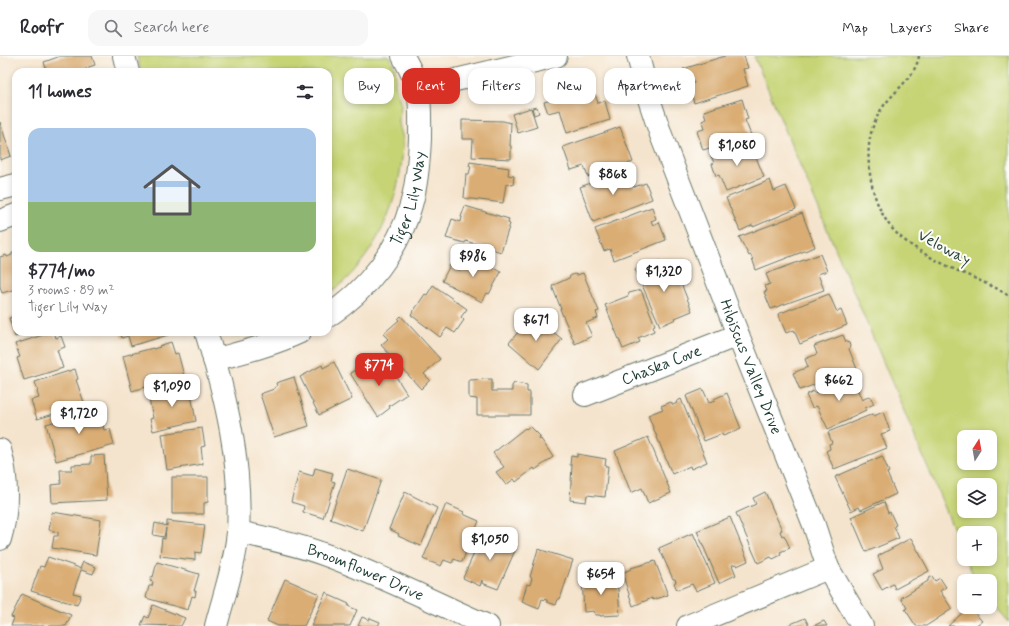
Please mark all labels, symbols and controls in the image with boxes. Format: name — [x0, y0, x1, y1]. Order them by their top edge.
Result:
search box — [88, 10, 368, 46]
text: Roofr — [20, 15, 64, 40]
icon: search — [102, 17, 124, 39]
text: Search here — [134, 18, 209, 38]
text: Map — [842, 19, 868, 37]
text: Layers — [890, 19, 932, 37]
text: Share — [954, 19, 989, 37]
chip: Buy — [344, 68, 394, 104]
chip: Rent — [402, 68, 460, 104]
chip: Filters — [468, 68, 535, 104]
chip: New — [543, 68, 596, 104]
chip: Apartment — [604, 68, 695, 104]
text: 11 homes — [28, 81, 92, 103]
icon: filters — [294, 81, 316, 103]
pin: $1,080 — [704, 133, 770, 167]
text: $1,080 — [718, 137, 756, 154]
street label: Tiger Lily Way — [385, 151, 430, 250]
icon: home — [136, 154, 208, 226]
pin: $868 — [589, 162, 637, 196]
text: $868 — [598, 166, 628, 183]
street label: Veloway — [914, 225, 974, 271]
pin: $986 — [449, 244, 497, 278]
text: $986 — [459, 248, 487, 265]
pin: $1,320 — [631, 259, 697, 293]
text: $774/mo — [28, 260, 95, 282]
text: $1,320 — [646, 263, 682, 280]
text: 3 rooms · 89 m² — [28, 282, 114, 299]
street label: Hibiscus Valley Drive — [715, 296, 787, 437]
text: Tiger Lily Way — [28, 299, 107, 316]
pin: $671 — [512, 308, 560, 342]
text: $671 — [523, 312, 549, 329]
street label: Chaska Cove — [618, 340, 705, 390]
pin: $774 — [355, 353, 403, 387]
text: $774 — [364, 357, 394, 374]
pin: $662 — [815, 368, 863, 402]
text: $662 — [824, 372, 854, 389]
pin: $1,090 — [139, 374, 205, 408]
text: $1,090 — [153, 378, 191, 395]
pin: $1,720 — [46, 401, 112, 435]
text: $1,720 — [60, 405, 98, 422]
north arrow — [957, 430, 997, 470]
map controls — [957, 430, 997, 614]
button: layers — [957, 478, 997, 518]
button: + — [957, 526, 997, 566]
pin: $1,050 — [457, 527, 523, 561]
text: $1,050 — [471, 531, 509, 548]
street label: Broomflower Drive — [304, 539, 427, 606]
pin: $654 — [577, 562, 625, 596]
text: $654 — [587, 566, 615, 583]
button: − — [957, 574, 997, 614]

